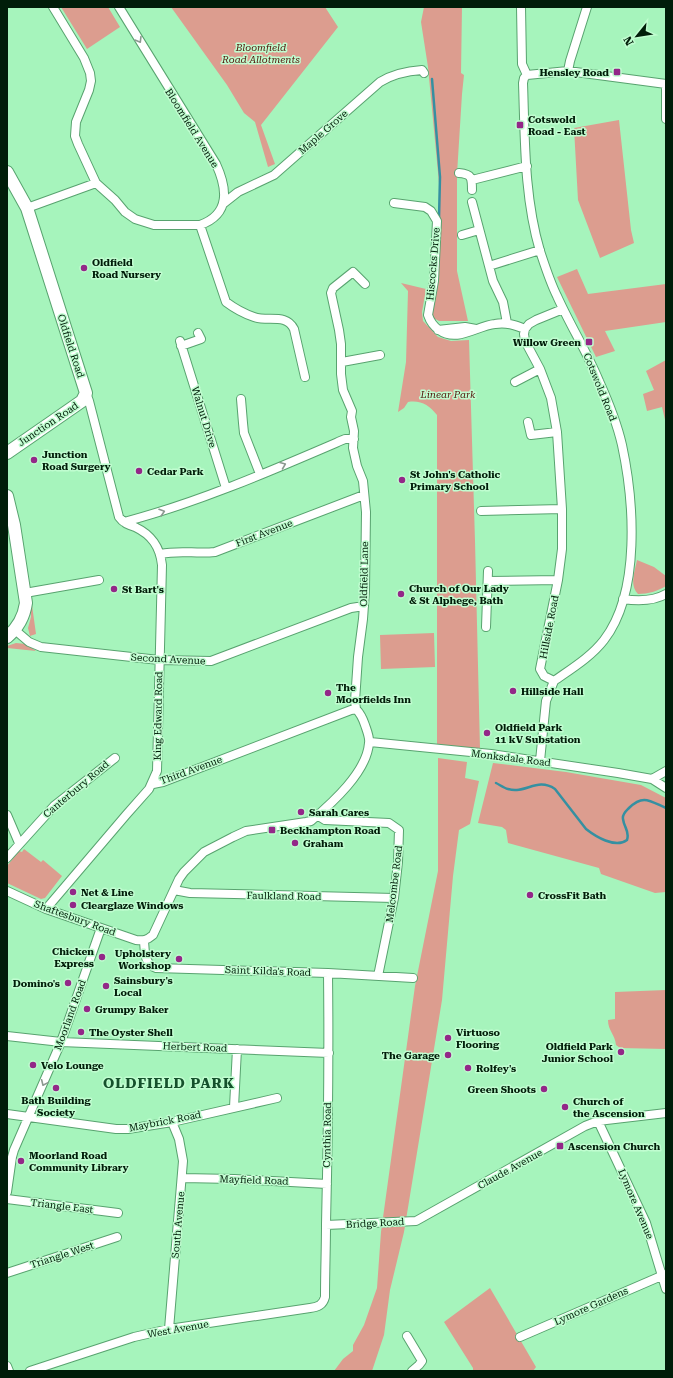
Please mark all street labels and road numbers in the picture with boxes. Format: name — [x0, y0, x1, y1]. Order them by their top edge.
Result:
street label: Bloomfield Avenue — [163, 86, 221, 170]
street label: Maple Grove — [296, 107, 350, 156]
street label: Hiscocks Drive — [424, 227, 442, 301]
street label: Oldfield Road — [56, 313, 87, 380]
street label: Cotswold Road — [581, 351, 619, 423]
street label: Walnut Drive — [190, 385, 219, 449]
street label: Junction Road — [16, 399, 81, 448]
street label: First Avenue — [234, 517, 295, 549]
street label: Oldfield Lane — [358, 541, 370, 607]
street label: Hillside Road — [537, 594, 561, 660]
street label: Second Avenue — [130, 652, 206, 666]
street label: King Edward Road — [152, 671, 164, 761]
street label: Monksdale Road — [470, 748, 552, 768]
street label: Third Avenue — [159, 754, 224, 786]
street label: Canterbury Road — [41, 758, 112, 820]
street label: Melcombe Road — [384, 844, 404, 923]
street label: Faulkland Road — [247, 890, 322, 902]
street label: Shaftesbury Road — [33, 898, 118, 938]
street label: Saint Kilda's Road — [225, 964, 312, 978]
street label: Moorland Road — [52, 978, 88, 1052]
street label: Herbert Road — [162, 1040, 228, 1054]
street label: Cynthia Road — [321, 1102, 333, 1168]
street label: Maybrick Road — [128, 1108, 203, 1133]
street label: Claude Avenue — [476, 1146, 545, 1191]
street label: Lymore Avenue — [616, 1167, 656, 1241]
street label: Mayfield Road — [219, 1173, 289, 1187]
street label: South Avenue — [170, 1190, 186, 1259]
street label: Triangle East — [30, 1197, 94, 1215]
street label: Bridge Road — [346, 1216, 405, 1230]
street label: Triangle West — [29, 1239, 95, 1270]
street label: Lymore Gardens — [552, 1285, 630, 1327]
street label: West Avenue — [146, 1318, 210, 1340]

